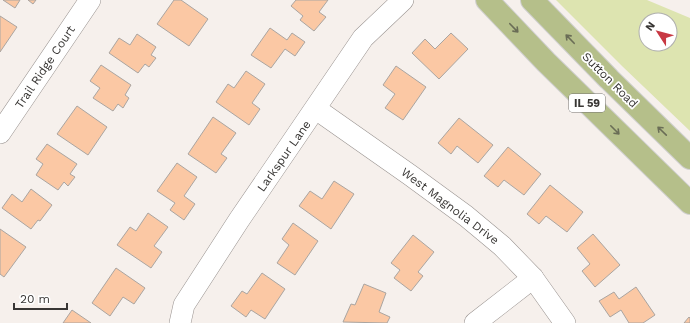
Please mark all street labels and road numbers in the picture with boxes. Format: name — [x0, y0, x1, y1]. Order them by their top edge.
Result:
street label: Trail Ridge Court — [12, 23, 78, 111]
street label: Sutton Road — [579, 49, 641, 111]
road number: IL 59 — [569, 94, 605, 112]
street label: Larkspur Lane — [254, 118, 314, 194]
street label: West Magnolia Drive — [398, 165, 502, 247]

